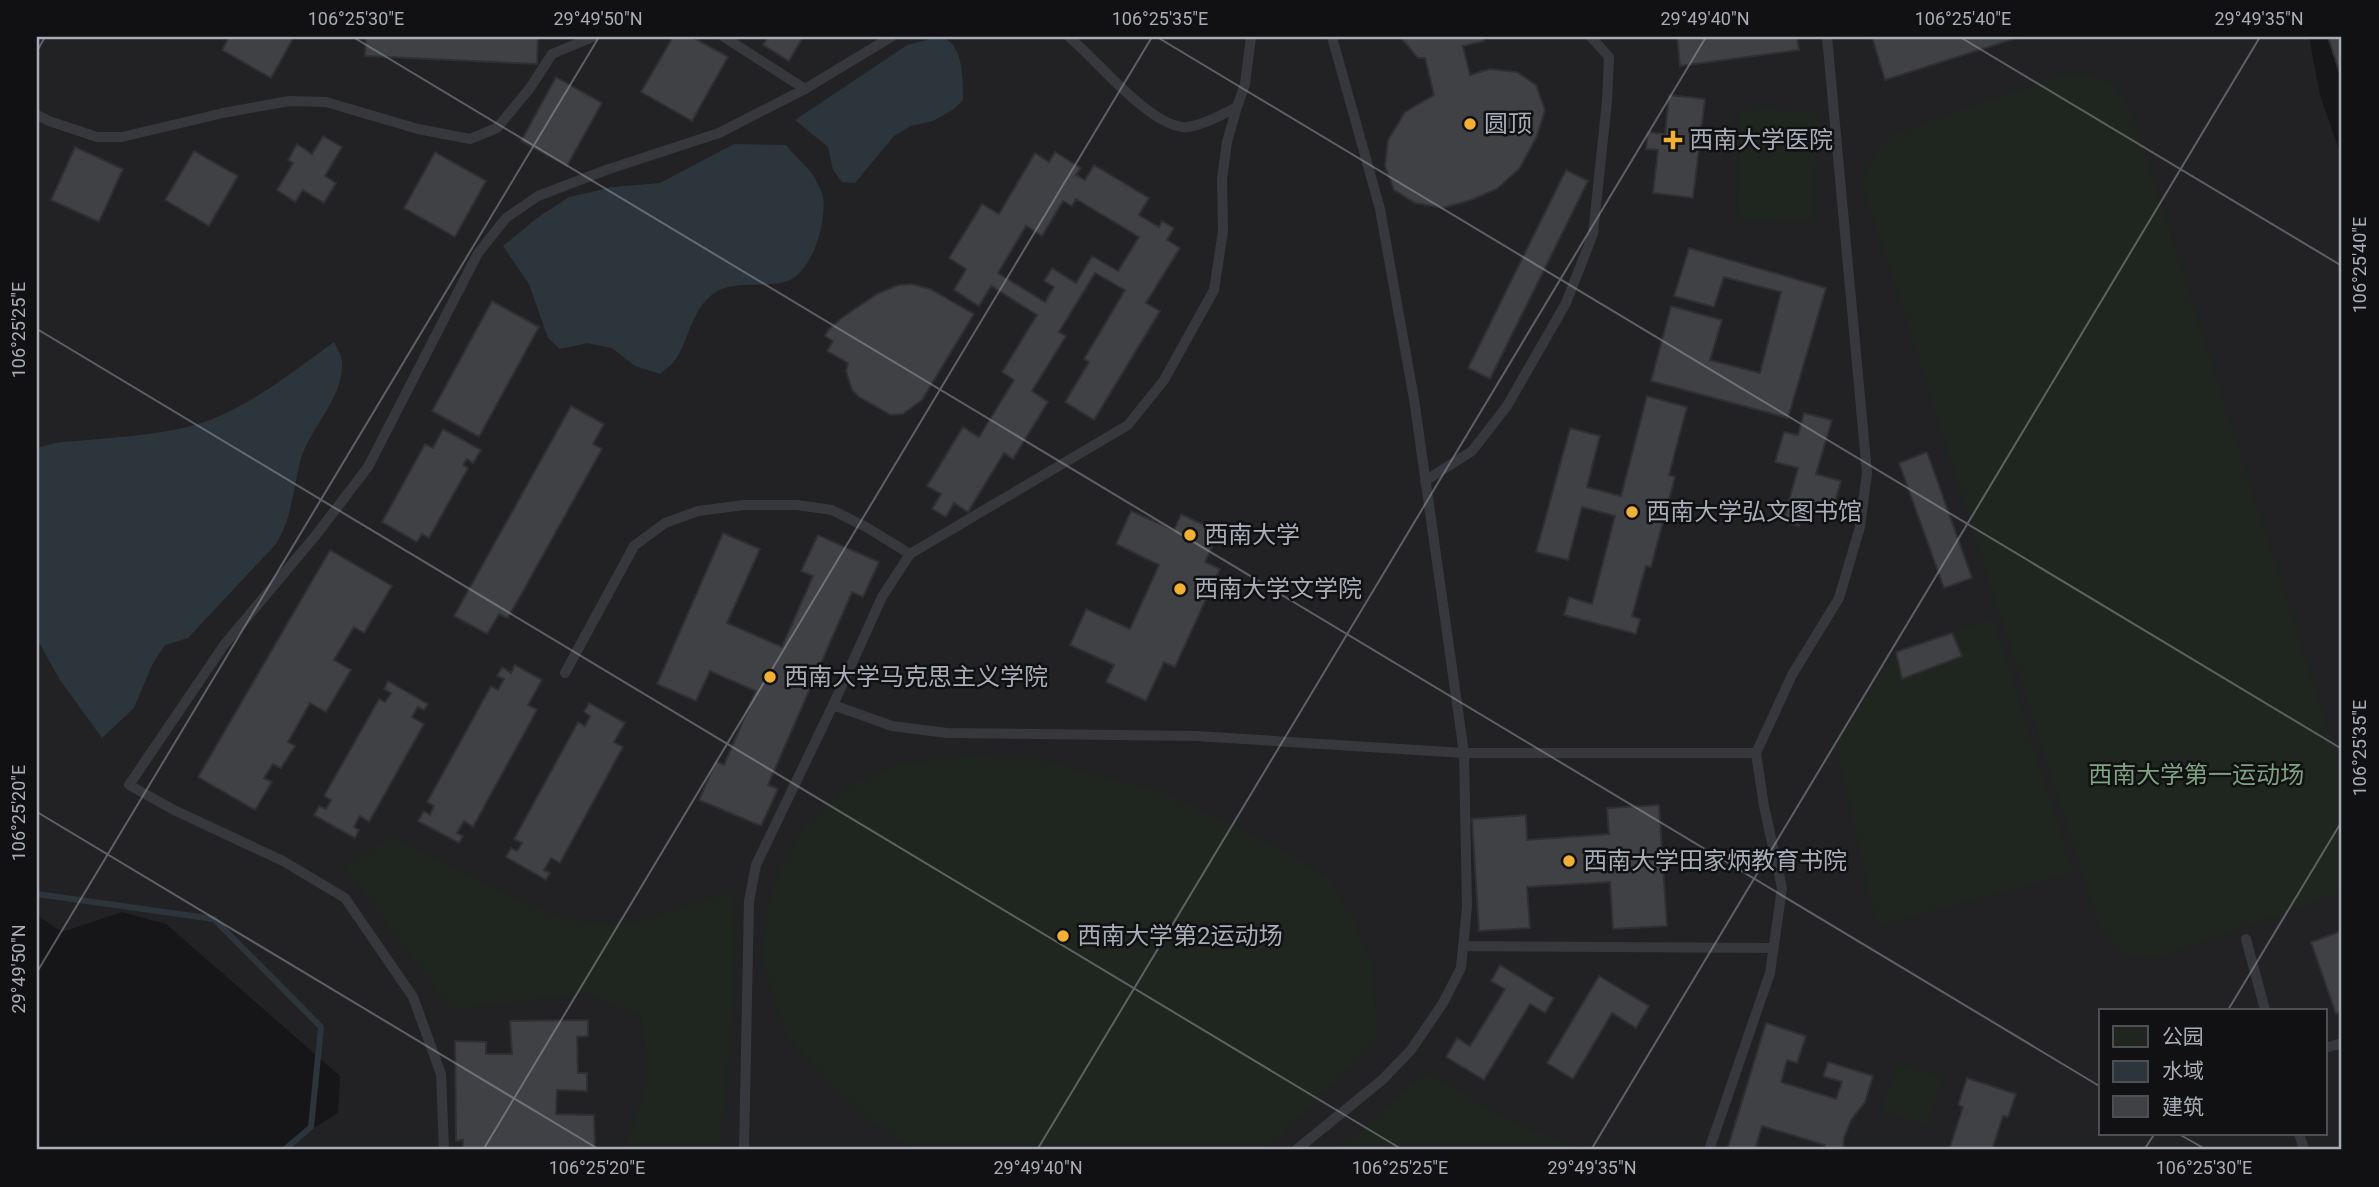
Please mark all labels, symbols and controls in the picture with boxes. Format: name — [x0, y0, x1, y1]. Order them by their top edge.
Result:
text: 106°25'30"E — [308, 8, 404, 29]
text: 29°49'50"N — [553, 8, 643, 29]
text: 106°25'35"E — [1112, 8, 1208, 29]
text: 29°49'40"N — [1660, 8, 1750, 29]
text: 106°25'40"E — [1915, 8, 2011, 29]
text: 29°49'35"N — [2214, 8, 2304, 29]
place label: 圆顶 — [1484, 110, 1532, 138]
marker: 圆顶 — [1462, 116, 1478, 132]
place label: 西南大学医院 — [1689, 126, 1833, 154]
marker: 西南大学医院 — [1663, 130, 1683, 150]
text: 106°25'40"E — [2349, 217, 2370, 313]
text: 106°25'25"E — [8, 282, 29, 378]
place label: 西南大学弘文图书馆 — [1646, 498, 1862, 526]
marker: 西南大学弘文图书馆 — [1624, 504, 1640, 520]
place label: 西南大学 — [1204, 521, 1300, 549]
marker: 西南大学 — [1182, 527, 1198, 543]
place label: 西南大学文学院 — [1194, 575, 1362, 603]
marker: 西南大学文学院 — [1172, 581, 1188, 597]
place label: 西南大学马克思主义学院 — [784, 663, 1048, 691]
marker: 西南大学马克思主义学院 — [762, 669, 778, 685]
text: 106°25'35"E — [2349, 700, 2370, 796]
park label: 西南大学第一运动场 — [2088, 761, 2304, 789]
text: 106°25'20"E — [8, 765, 29, 861]
place label: 西南大学田家炳教育书院 — [1583, 847, 1847, 875]
marker: 西南大学田家炳教育书院 — [1561, 853, 1577, 869]
place label: 西南大学第2运动场 — [1077, 922, 1283, 950]
text: 29°49'50"N — [8, 924, 29, 1014]
marker: 西南大学第2运动场 — [1055, 928, 1071, 944]
legend — [2099, 1009, 2326, 1134]
text: 公园 — [2162, 1025, 2204, 1049]
text: 水域 — [2162, 1059, 2204, 1083]
text: 建筑 — [2162, 1095, 2204, 1119]
text: 106°25'20"E — [549, 1157, 645, 1178]
text: 29°49'40"N — [993, 1157, 1083, 1178]
text: 106°25'25"E — [1352, 1157, 1448, 1178]
text: 29°49'35"N — [1547, 1157, 1637, 1178]
text: 106°25'30"E — [2156, 1157, 2252, 1178]

